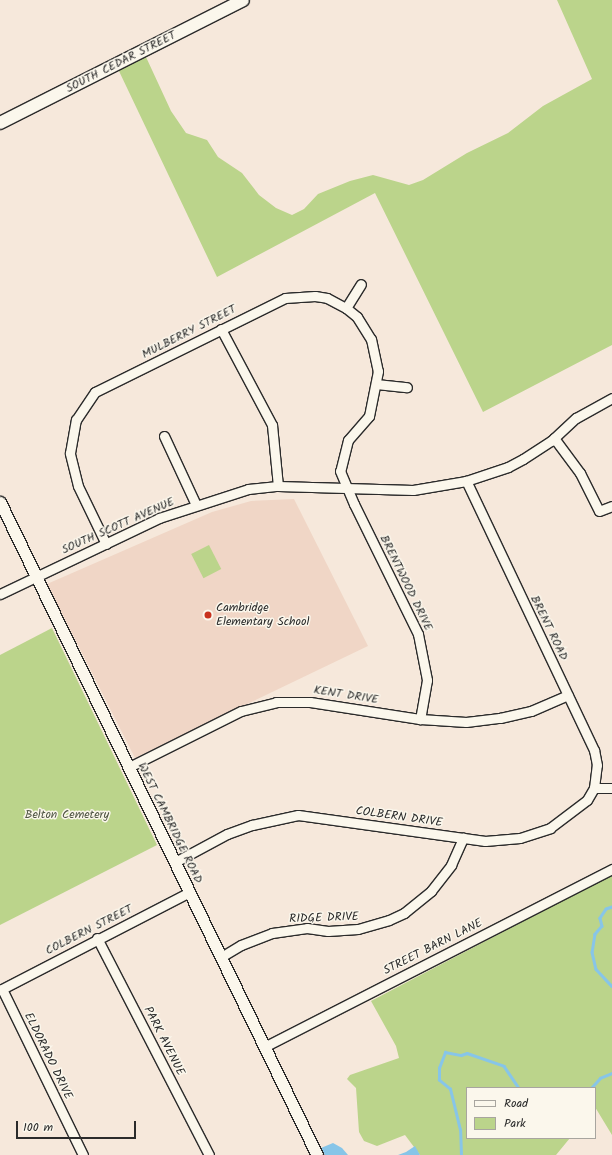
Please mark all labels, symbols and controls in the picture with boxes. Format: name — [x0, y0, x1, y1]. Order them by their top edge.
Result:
street label: SOUTH CEDAR STREET — [64, 28, 178, 96]
street label: MULBERRY STREET — [139, 302, 239, 362]
street label: SOUTH SCOTT AVENUE — [59, 495, 177, 557]
street label: BRENTWOOD DRIVE — [377, 533, 435, 633]
street label: BRENT ROAD — [527, 593, 571, 663]
place label: Cambridge Elementary School — [216, 601, 309, 629]
marker: Cambridge Elementary School — [203, 610, 213, 620]
street label: KENT DRIVE — [313, 683, 379, 707]
street label: WEST CAMBRIDGE ROAD — [134, 760, 206, 886]
street label: COLBERN DRIVE — [355, 804, 443, 830]
park label: Belton Cemetery — [25, 808, 109, 822]
street label: COLBERN STREET — [43, 902, 135, 958]
street label: RIDGE DRIVE — [289, 910, 359, 926]
street label: STREET BARN LANE — [381, 916, 485, 978]
street label: PARK AVENUE — [140, 1004, 188, 1078]
street label: ELDORADO DRIVE — [21, 1010, 75, 1102]
legend — [466, 1087, 596, 1139]
text: Road — [504, 1094, 528, 1113]
scale bar — [18, 1113, 138, 1139]
text: Park — [504, 1114, 526, 1133]
text: 100 m — [23, 1118, 53, 1137]

